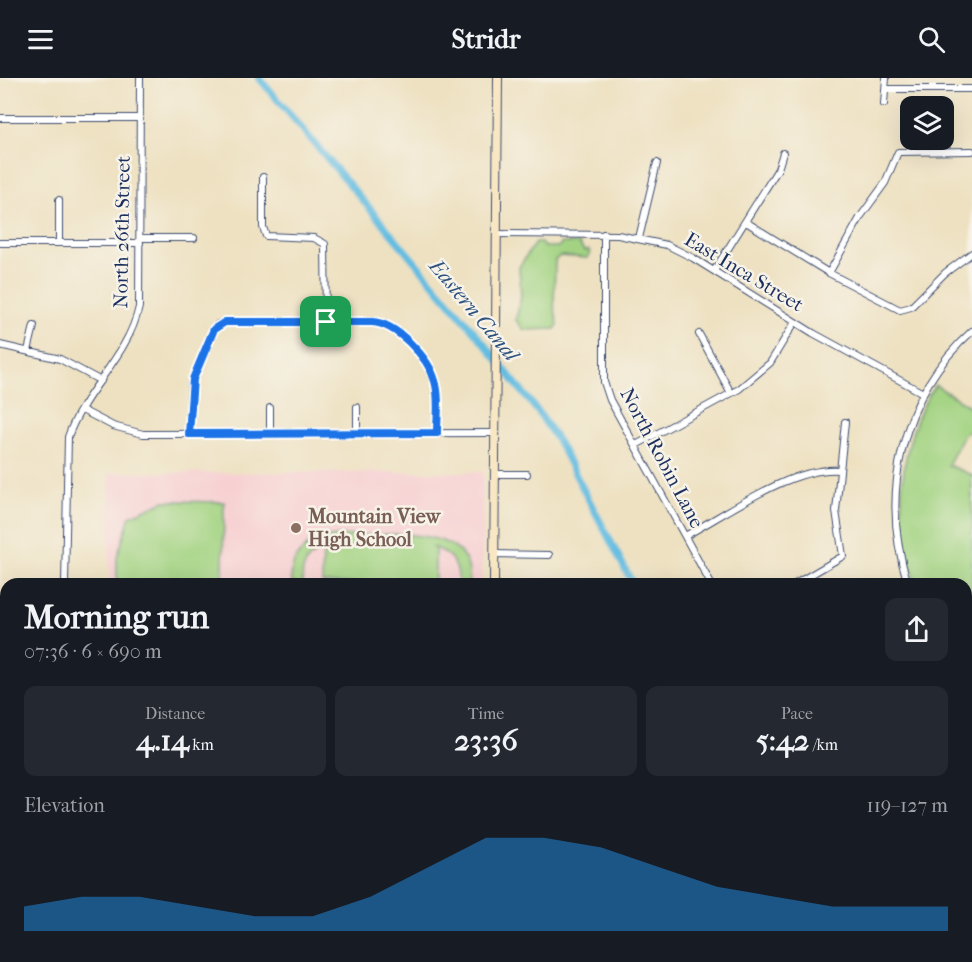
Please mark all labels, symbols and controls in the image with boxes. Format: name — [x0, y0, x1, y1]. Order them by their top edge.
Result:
icon: menu — [24, 23, 57, 56]
text: Stridr — [451, 23, 521, 55]
icon: search — [915, 23, 948, 56]
map controls — [900, 96, 954, 150]
button: layers — [900, 96, 954, 150]
street label: North 26th Street — [109, 155, 135, 309]
street label: East Inca Street — [680, 227, 808, 317]
water label: Eastern Canal — [423, 253, 525, 368]
pin — [300, 296, 351, 347]
icon: arrive — [309, 305, 342, 338]
street label: North Robin Lane — [615, 384, 709, 532]
place label: Mountain View High School — [307, 505, 441, 551]
marker: Mountain View High School — [289, 521, 303, 535]
text: Morning run — [24, 598, 209, 637]
button: share — [885, 598, 948, 661]
text: 07:36 · 6 × 690 m — [24, 640, 162, 663]
text: Distance — [145, 704, 205, 723]
text: Time — [468, 704, 504, 723]
text: Pace — [781, 704, 813, 723]
text: 4.14 — [136, 723, 189, 758]
text: 23:36 — [454, 723, 518, 758]
text: 5:42 — [756, 723, 809, 758]
text: km — [189, 735, 214, 754]
text: /km — [809, 735, 838, 754]
text: Elevation — [24, 794, 105, 817]
text: 119–127 m — [867, 794, 948, 817]

